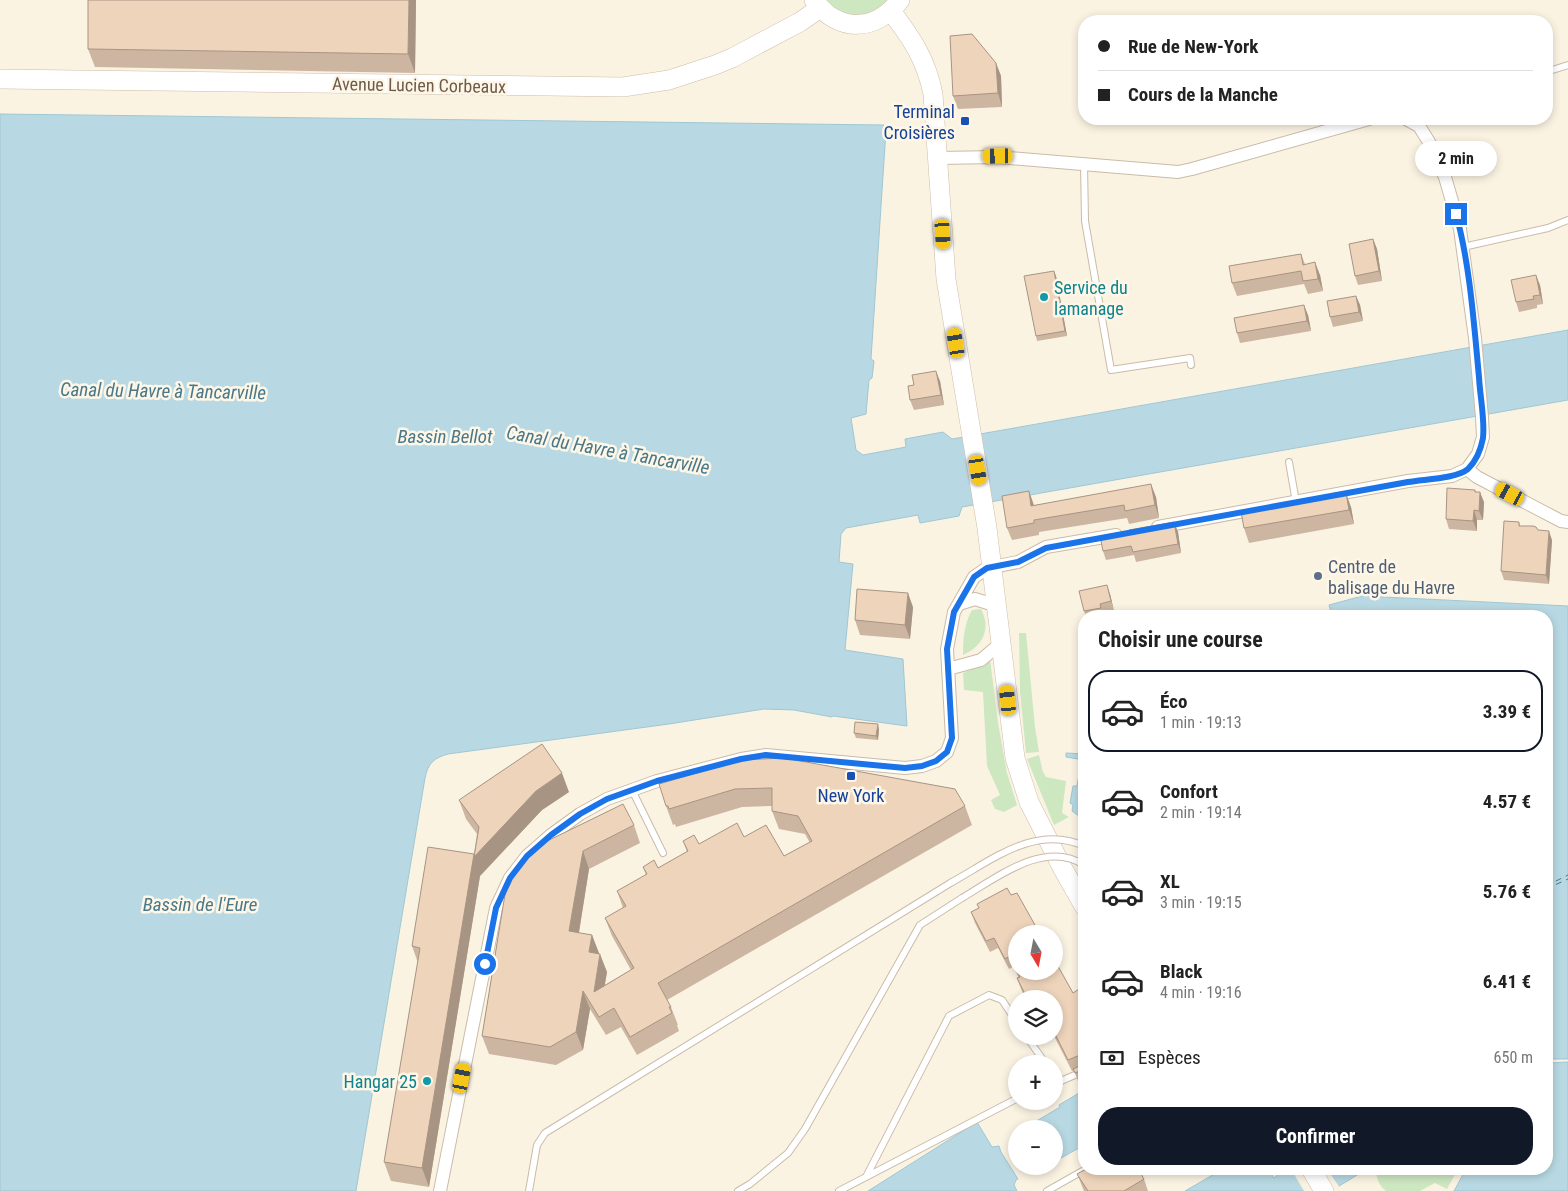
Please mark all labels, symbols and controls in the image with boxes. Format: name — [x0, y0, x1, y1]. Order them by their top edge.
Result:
text: Rue de New-York — [1128, 35, 1258, 58]
street label: Avenue Lucien Corbeaux — [332, 73, 506, 97]
text: Cours de la Manche — [1128, 83, 1278, 106]
place label: Terminal Croisières — [884, 101, 955, 143]
marker: Terminal Croisières — [959, 115, 971, 127]
callout: 2 min — [1415, 142, 1497, 176]
car — [982, 148, 1013, 164]
text: 2 min — [1438, 149, 1474, 168]
route end — [1445, 203, 1467, 225]
car — [934, 219, 951, 249]
place label: Service du lamanage — [1054, 277, 1128, 319]
marker: Service du lamanage — [1038, 291, 1050, 303]
car — [946, 327, 965, 359]
water label: Canal du Havre à Tancarville — [60, 378, 266, 404]
water label: Canal du Havre à Tancarville — [505, 421, 711, 479]
water label: Bassin Bellot — [397, 425, 493, 448]
car — [968, 454, 987, 486]
car — [1493, 480, 1526, 508]
place label: Centre de balisage du Havre — [1328, 556, 1455, 598]
marker: Centre de balisage du Havre — [1312, 570, 1324, 582]
text: Choisir une course — [1098, 627, 1263, 652]
car — [998, 684, 1017, 716]
icon: car — [1100, 689, 1145, 734]
text: Éco — [1160, 690, 1187, 713]
text: 3.39 € — [1483, 700, 1531, 723]
text: 1 min · 19:13 — [1160, 713, 1242, 732]
marker: New York — [845, 770, 857, 782]
icon: car — [1100, 779, 1145, 824]
text: Confort — [1160, 780, 1218, 803]
place label: New York — [818, 785, 884, 806]
text: 4.57 € — [1483, 790, 1531, 813]
text: 2 min · 19:14 — [1160, 803, 1242, 822]
icon: car — [1100, 869, 1145, 914]
text: XL — [1160, 870, 1180, 893]
text: 5.76 € — [1483, 880, 1531, 903]
water label: Bassin de l'Eure — [143, 893, 257, 916]
text: 3 min · 19:15 — [1160, 893, 1242, 912]
north arrow — [1008, 925, 1062, 980]
map controls — [1008, 925, 1063, 1175]
route start — [474, 953, 496, 975]
icon: car — [1100, 959, 1145, 1004]
text: Black — [1160, 960, 1202, 983]
text: 6.41 € — [1483, 970, 1531, 993]
text: 4 min · 19:16 — [1160, 983, 1242, 1002]
button: layers — [1008, 990, 1063, 1045]
icon: cash — [1098, 1044, 1126, 1072]
text: Espèces — [1138, 1046, 1201, 1069]
text: 650 m — [1494, 1048, 1533, 1067]
button: + — [1008, 1055, 1063, 1110]
car — [451, 1062, 472, 1094]
place label: Hangar 25 — [344, 1071, 417, 1092]
marker: Hangar 25 — [421, 1075, 433, 1087]
button: Confirmer — [1098, 1107, 1533, 1165]
button: − — [1008, 1120, 1063, 1175]

